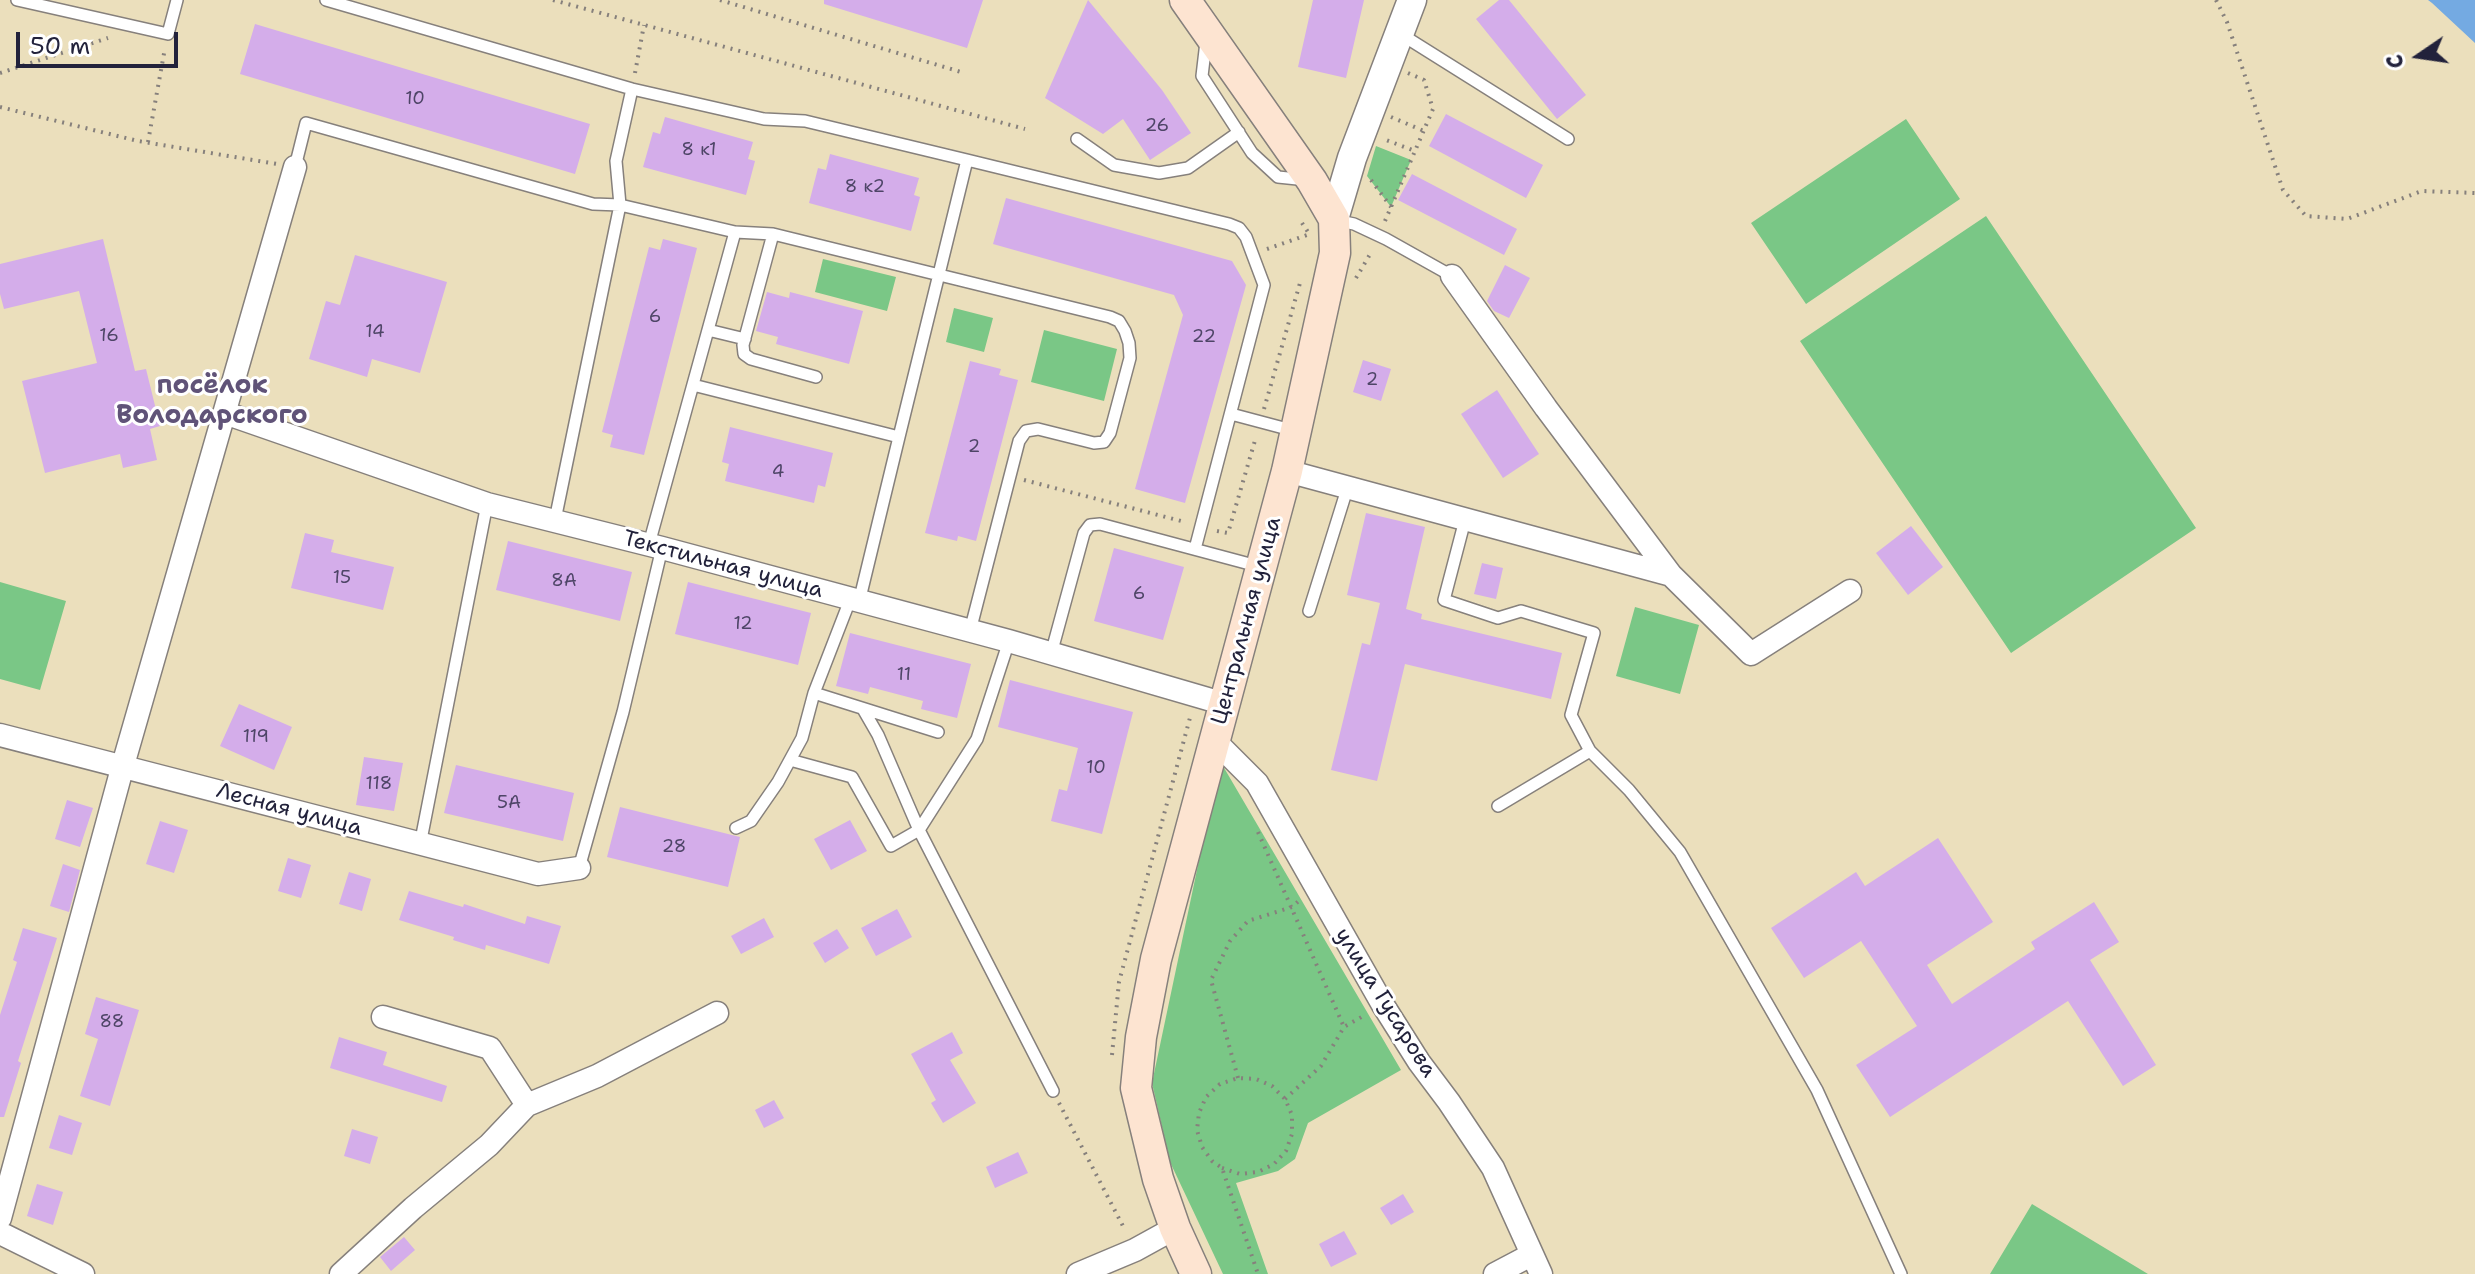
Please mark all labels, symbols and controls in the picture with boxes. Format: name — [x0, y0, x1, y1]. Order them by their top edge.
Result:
scale bar — [20, 16, 182, 66]
north arrow — [2379, 16, 2459, 96]
text: 50 m — [30, 30, 90, 62]
text: С — [2379, 52, 2411, 71]
house number: 10 — [405, 88, 425, 110]
house number: 26 — [1145, 115, 1169, 137]
house number: 8 к1 — [682, 139, 716, 161]
house number: 8 к2 — [845, 176, 885, 198]
house number: 6 — [649, 306, 661, 328]
house number: 14 — [365, 321, 385, 343]
house number: 16 — [99, 325, 119, 347]
house number: 22 — [1192, 326, 1216, 348]
house number: 2 — [1366, 369, 1378, 391]
district label: посёлок Володарского — [116, 370, 308, 432]
house number: 2 — [968, 436, 980, 458]
house number: 4 — [772, 461, 784, 483]
street label: Центральная улица — [1207, 514, 1287, 728]
street label: Текстильная улица — [620, 526, 826, 604]
house number: 15 — [333, 567, 351, 589]
house number: 8А — [551, 570, 577, 592]
house number: 6 — [1133, 583, 1145, 605]
house number: 12 — [733, 613, 753, 635]
house number: 11 — [897, 664, 911, 686]
house number: 119 — [243, 726, 269, 748]
house number: 10 — [1086, 757, 1106, 779]
house number: 118 — [366, 773, 392, 795]
street label: Лесная улица — [213, 778, 365, 842]
house number: 5А — [497, 792, 521, 814]
house number: 28 — [662, 836, 686, 858]
street label: улица Гусарова — [1329, 924, 1441, 1082]
house number: 88 — [100, 1011, 124, 1033]

